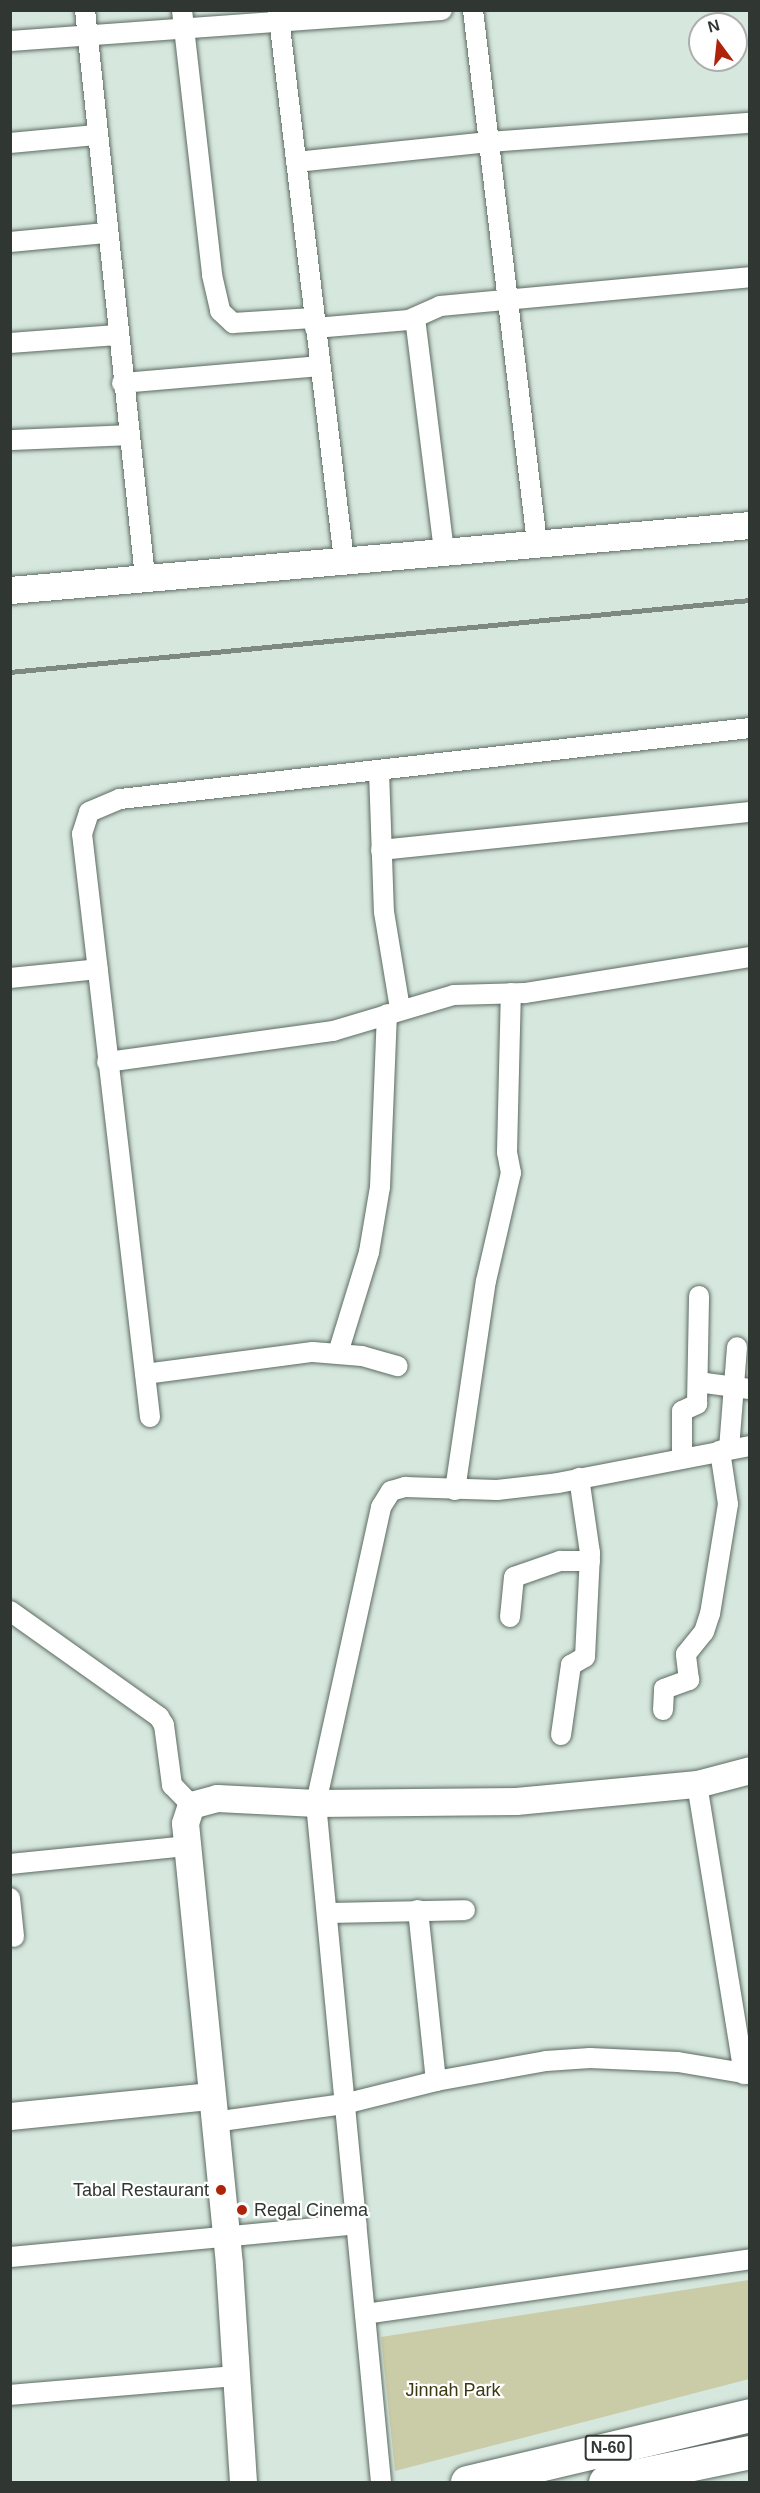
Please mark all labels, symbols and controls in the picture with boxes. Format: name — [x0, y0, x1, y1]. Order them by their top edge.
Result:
north arrow — [688, 12, 748, 72]
text: N — [706, 16, 722, 36]
place label: Tabal Restaurant — [73, 2179, 209, 2201]
marker: Tabal Restaurant — [214, 2183, 228, 2197]
place label: Regal Cinema — [254, 2199, 368, 2221]
marker: Regal Cinema — [235, 2203, 249, 2217]
park label: Jinnah Park — [405, 2379, 501, 2401]
road number: N-60 — [584, 2435, 632, 2461]

